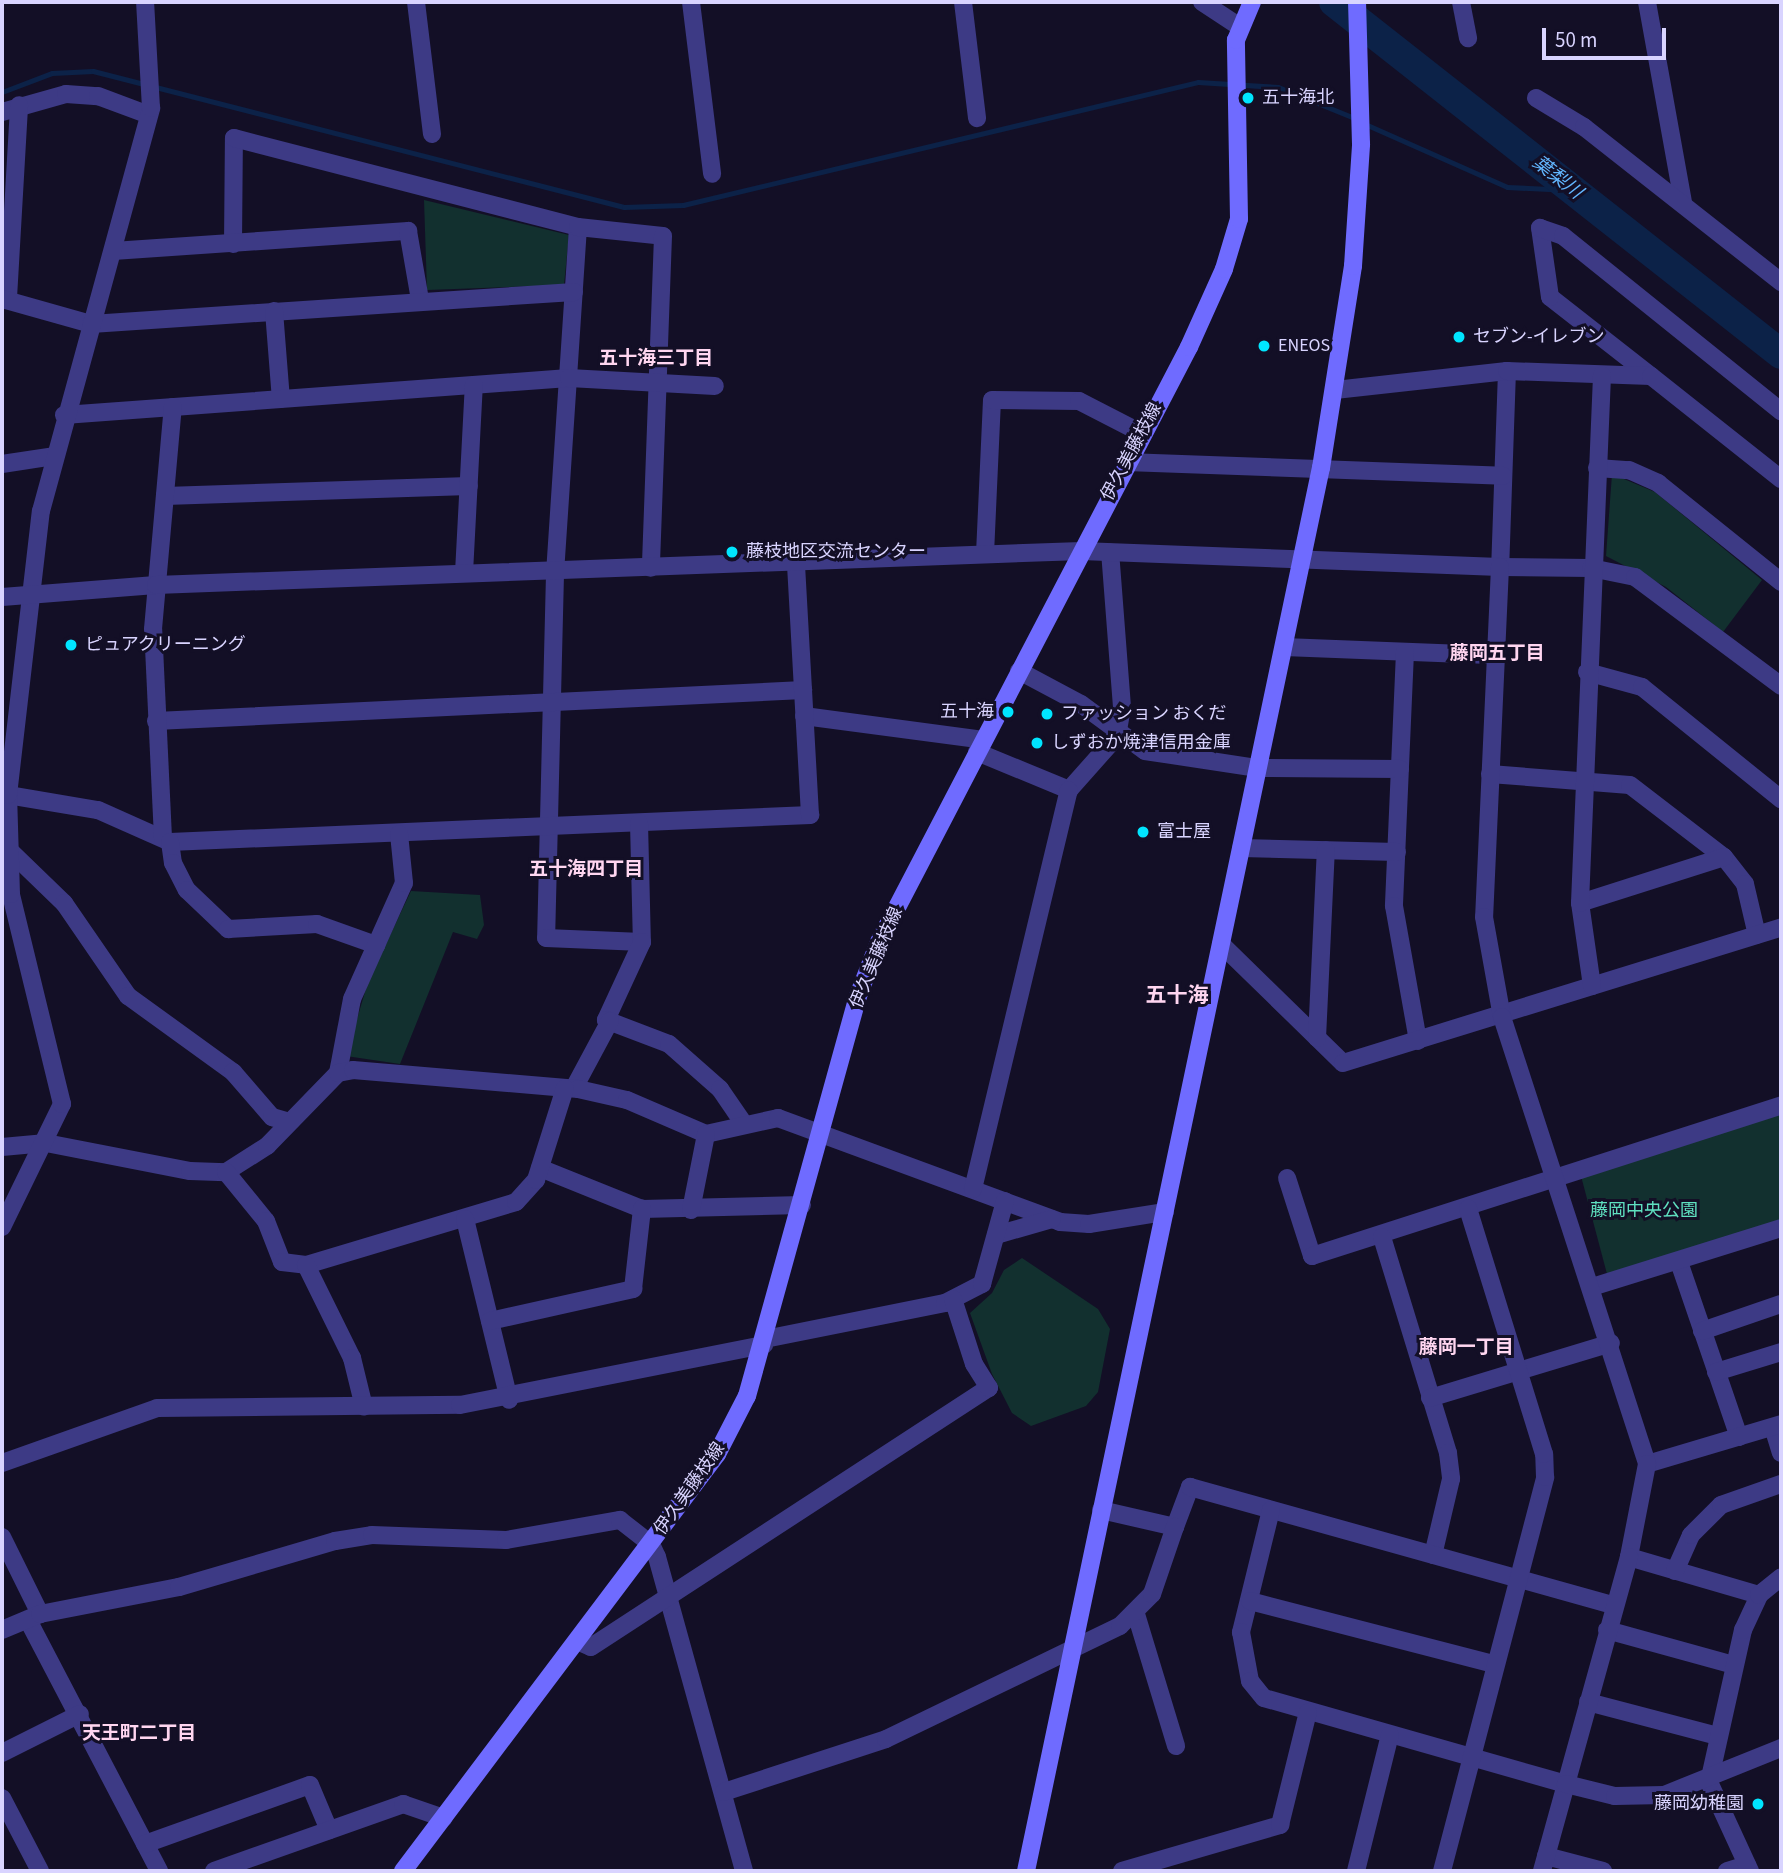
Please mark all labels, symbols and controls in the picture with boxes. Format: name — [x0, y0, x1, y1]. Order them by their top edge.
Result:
scale bar — [1545, 14, 1669, 58]
text: 50 m — [1555, 25, 1597, 55]
place label: 五十海北 — [1262, 87, 1334, 109]
marker: 五十海北 — [1240, 90, 1256, 106]
water label: 葉梨川 — [1528, 151, 1586, 205]
place label: セブン-イレブン — [1473, 326, 1605, 348]
marker: セブン-イレブン — [1451, 329, 1467, 345]
place label: ENEOS — [1278, 335, 1330, 357]
marker: ENEOS — [1256, 338, 1272, 354]
district label: 五十海三丁目 — [599, 348, 713, 370]
street label: 伊久美藤枝線 — [1097, 399, 1167, 505]
place label: 藤枝地区交流センター — [746, 541, 926, 563]
marker: 藤枝地区交流センター — [724, 544, 740, 560]
place label: ピュアクリーニング — [85, 634, 247, 656]
marker: ピュアクリーニング — [63, 637, 79, 653]
district label: 藤岡五丁目 — [1450, 643, 1544, 665]
place label: 五十海 — [940, 701, 994, 723]
place label: ファッション おくだ — [1061, 703, 1227, 725]
marker: 五十海 — [1000, 704, 1016, 720]
marker: ファッション おくだ — [1039, 706, 1055, 722]
place label: しずおか焼津信用金庫 — [1051, 732, 1231, 754]
marker: しずおか焼津信用金庫 — [1029, 735, 1045, 751]
place label: 富士屋 — [1157, 821, 1211, 843]
marker: 富士屋 — [1135, 824, 1151, 840]
district label: 五十海四丁目 — [529, 859, 643, 881]
street label: 伊久美藤枝線 — [846, 904, 908, 1012]
district label: 五十海 — [1146, 982, 1208, 1008]
park label: 藤岡中央公園 — [1590, 1200, 1698, 1222]
district label: 藤岡一丁目 — [1419, 1337, 1513, 1359]
street label: 伊久美藤枝線 — [650, 1439, 730, 1539]
district label: 天王町二丁目 — [82, 1723, 196, 1745]
place label: 藤岡幼稚園 — [1654, 1793, 1744, 1815]
marker: 藤岡幼稚園 — [1750, 1796, 1766, 1812]

